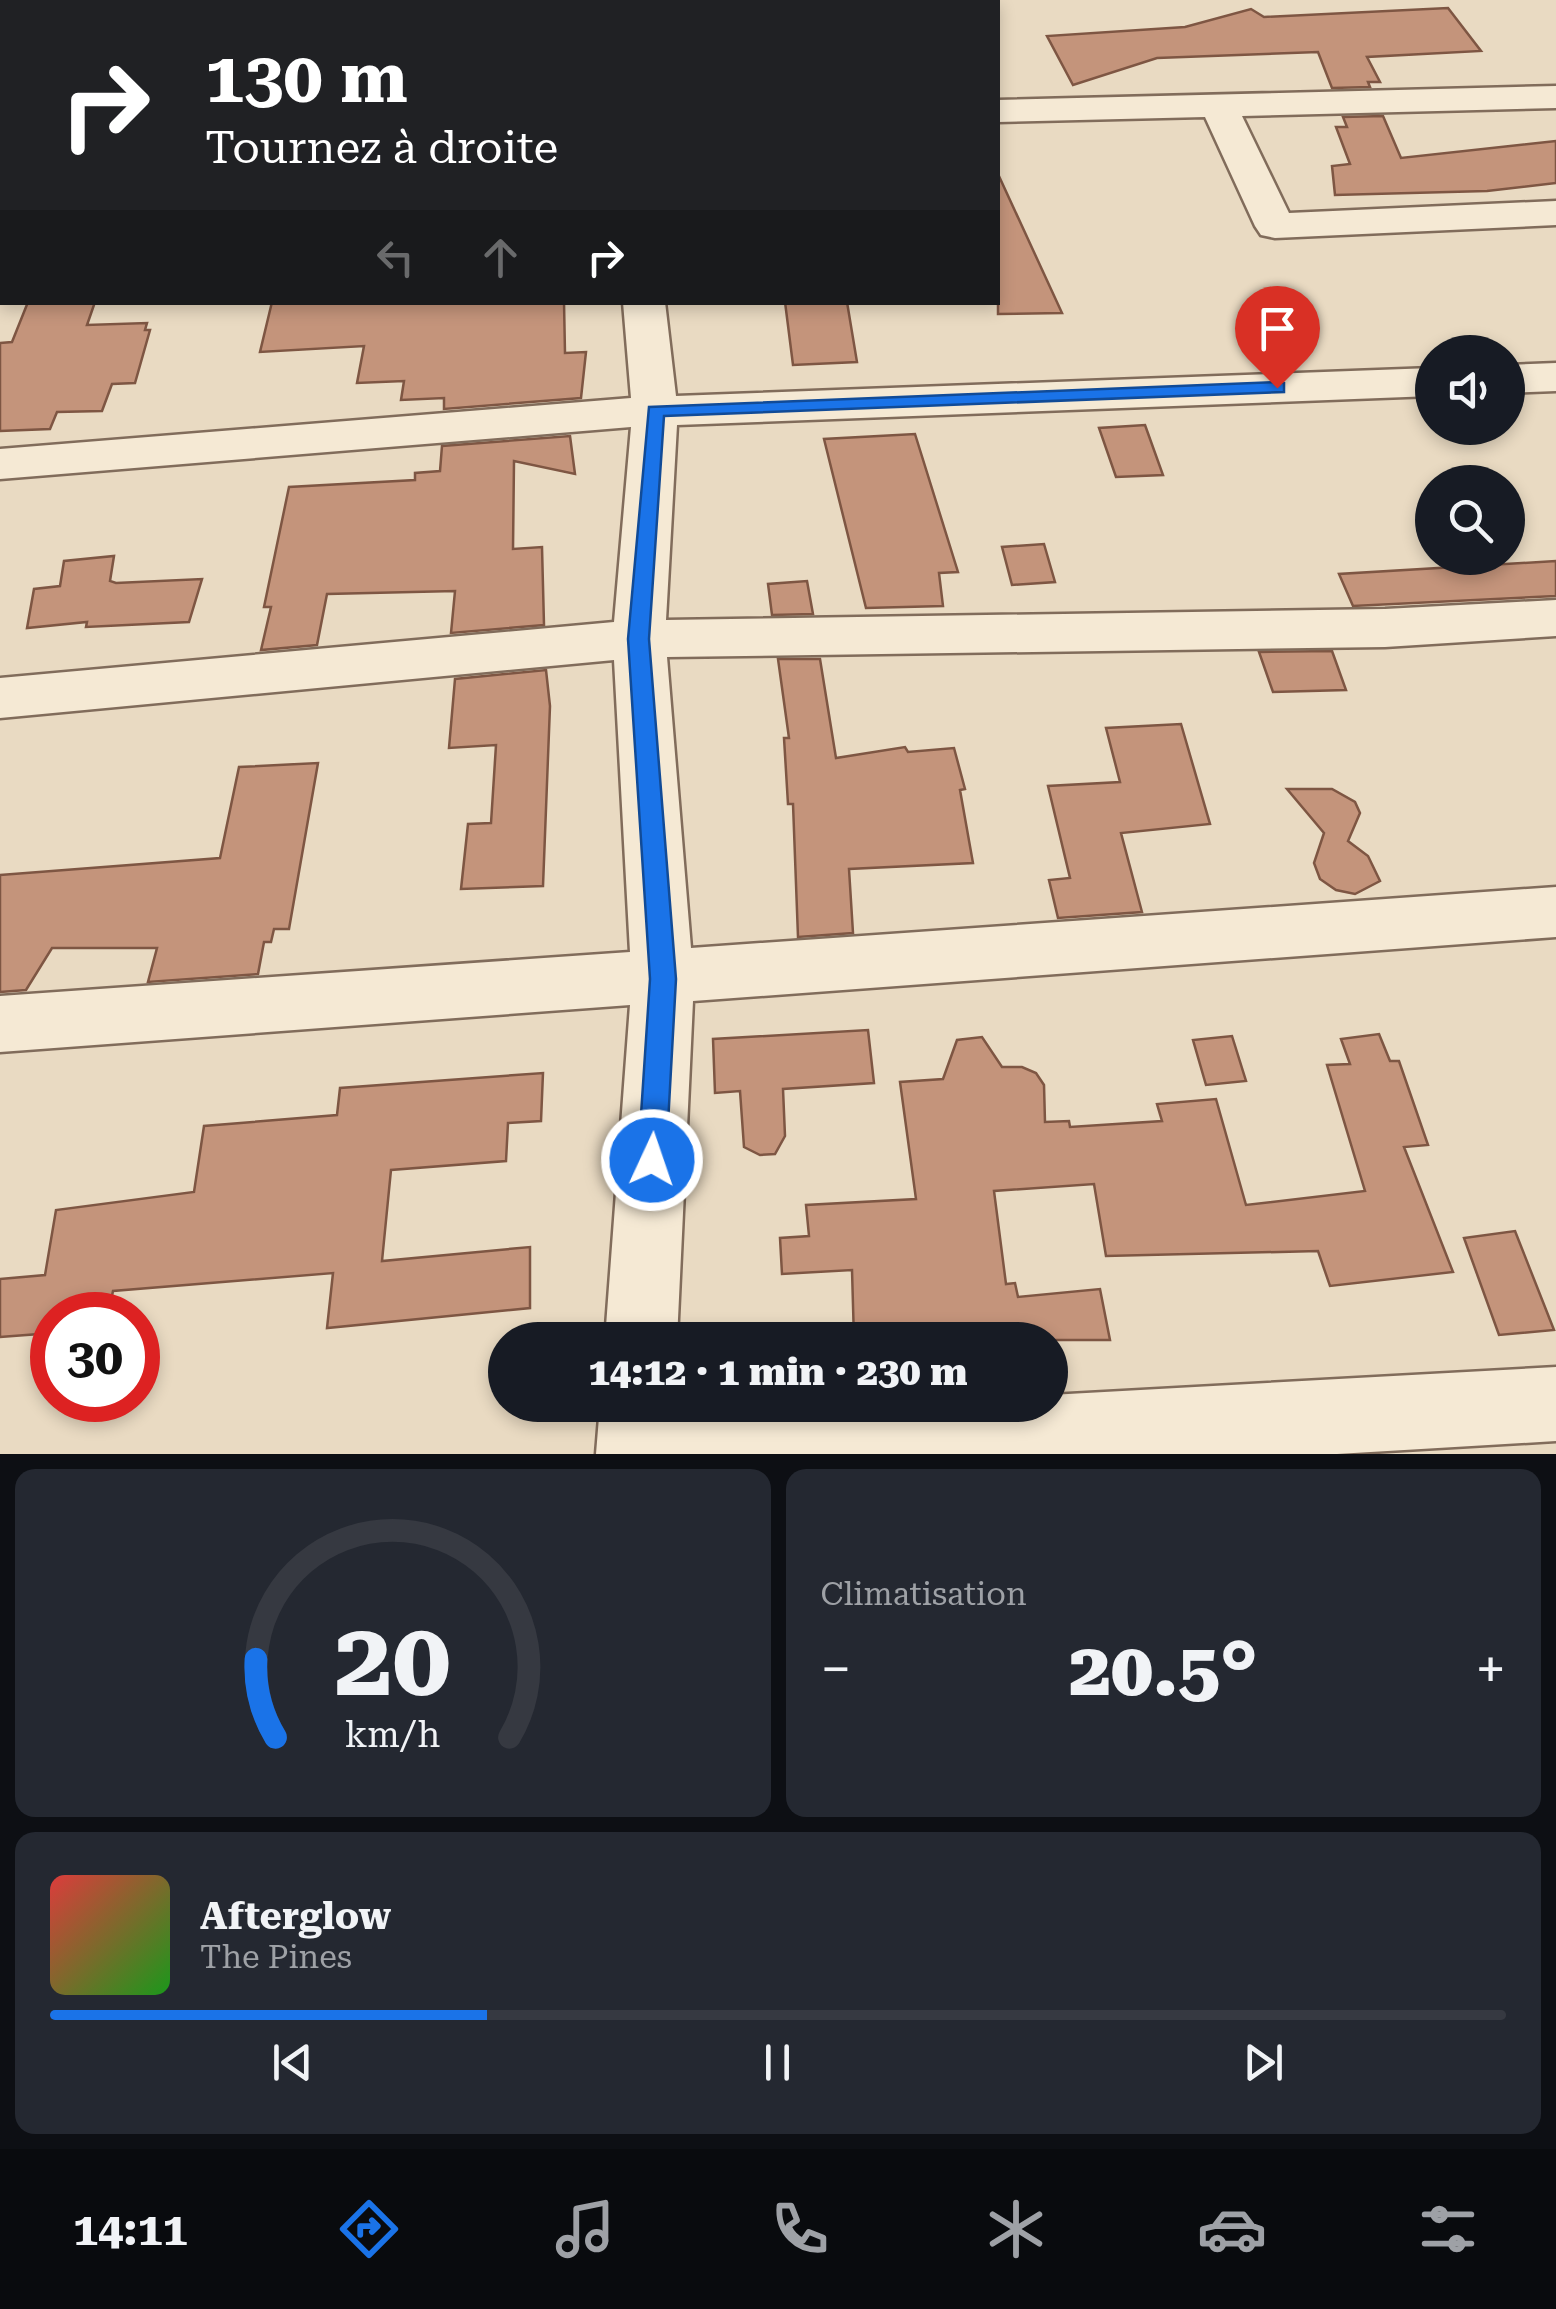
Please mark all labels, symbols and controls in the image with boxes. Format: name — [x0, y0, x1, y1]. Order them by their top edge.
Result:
text: 130 m — [205, 37, 408, 119]
icon: right — [40, 40, 170, 170]
text: Tournez à droite — [205, 121, 558, 174]
icon: left — [368, 230, 423, 285]
icon: ahead — [473, 230, 528, 285]
icon: right — [578, 230, 633, 285]
pin — [1235, 286, 1320, 389]
icon: arrive — [1250, 301, 1305, 356]
map controls — [1415, 335, 1525, 575]
button: sound — [1415, 335, 1525, 445]
button: search — [1415, 465, 1525, 575]
position arrow — [600, 1108, 704, 1212]
speed limit sign: 30 — [30, 1292, 160, 1422]
text: 14:12 · 1 min · 230 m — [588, 1350, 968, 1394]
text: Climatisation — [821, 1575, 1027, 1613]
text: 20 — [335, 1599, 451, 1720]
text: 20.5° — [1069, 1625, 1258, 1713]
text: − — [821, 1637, 851, 1701]
text: + — [1475, 1637, 1506, 1701]
text: km/h — [345, 1714, 441, 1756]
text: Afterglow — [200, 1894, 391, 1938]
text: The Pines — [200, 1938, 352, 1976]
icon: previous — [265, 2035, 320, 2090]
icon: pause — [750, 2035, 805, 2090]
icon: next — [1236, 2035, 1291, 2090]
icon: directions — [334, 2194, 404, 2264]
icon: music — [550, 2194, 620, 2264]
icon: phone — [765, 2194, 835, 2264]
icon: climate — [981, 2194, 1051, 2264]
icon: car — [1197, 2194, 1267, 2264]
icon: filters — [1413, 2194, 1483, 2264]
text: 14:11 — [73, 2203, 188, 2256]

